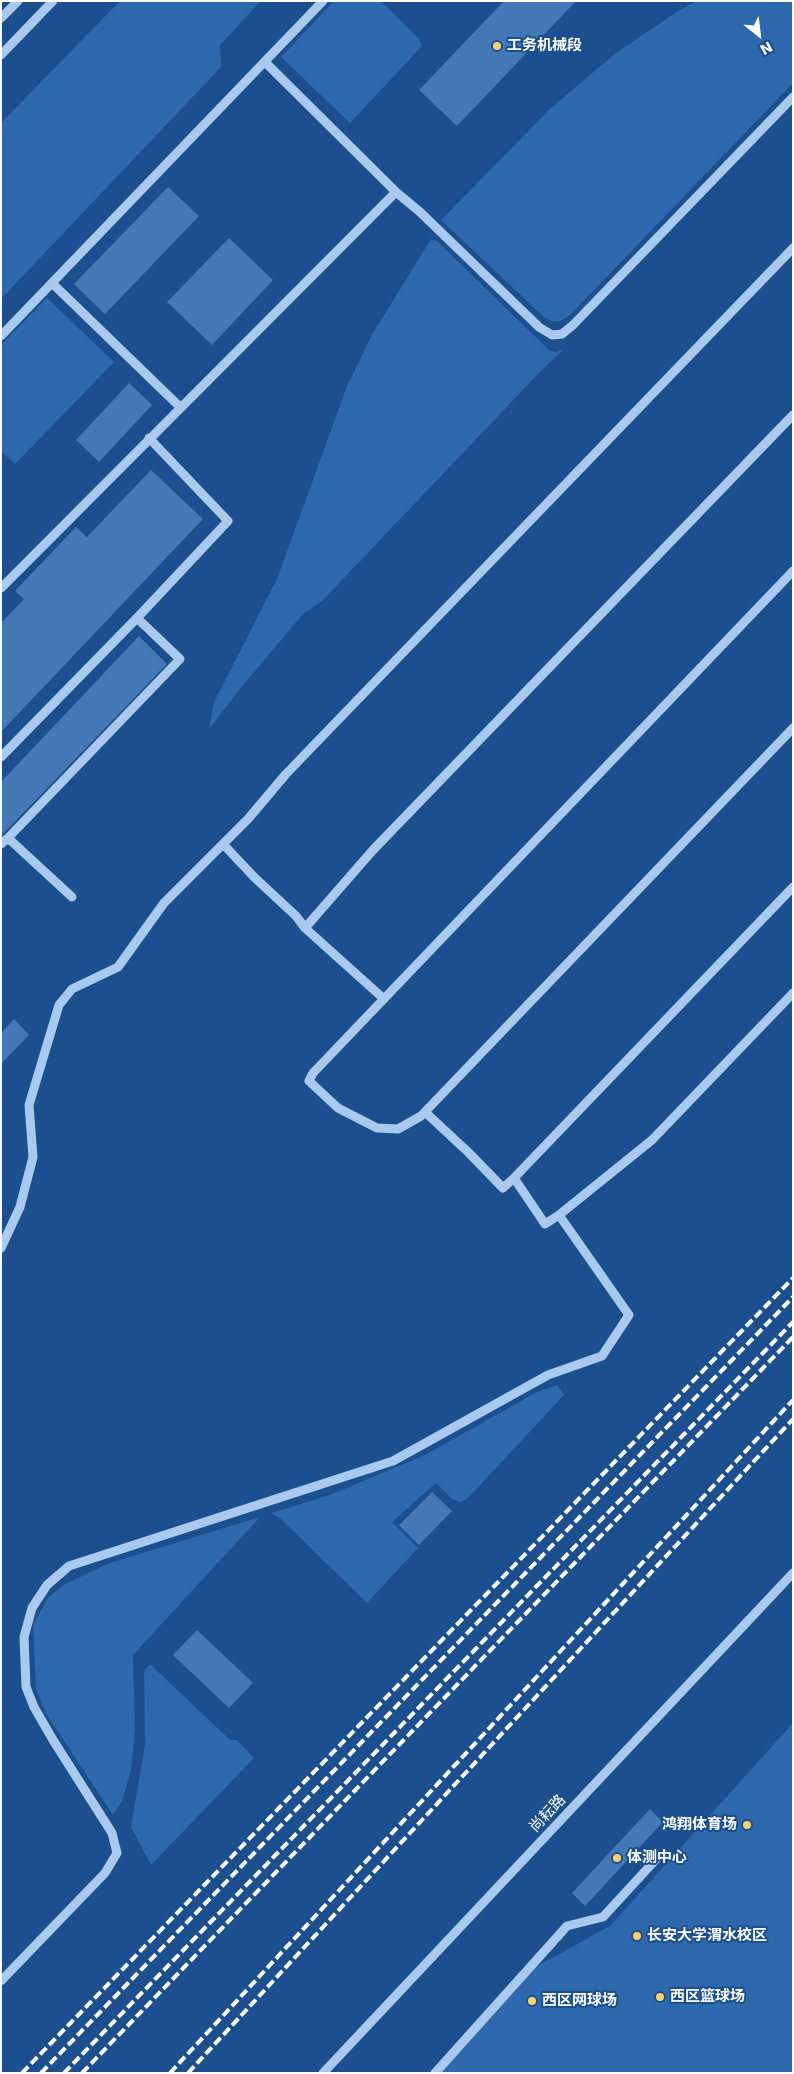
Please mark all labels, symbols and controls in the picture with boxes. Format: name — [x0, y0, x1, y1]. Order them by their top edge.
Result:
north arrow — [734, 10, 784, 60]
place label: 工务机械段 — [507, 37, 582, 55]
text: N — [757, 38, 775, 58]
marker: 工务机械段 — [491, 40, 503, 52]
street label: 尚耘路 — [526, 1791, 570, 1837]
place label: 鸿翔体育场 — [662, 1816, 737, 1834]
marker: 鸿翔体育场 — [741, 1819, 753, 1831]
place label: 体测中心 — [627, 1849, 687, 1867]
marker: 体测中心 — [611, 1852, 623, 1864]
place label: 长安大学渭水校区 — [647, 1927, 767, 1945]
marker: 长安大学渭水校区 — [631, 1930, 643, 1942]
place label: 西区篮球场 — [670, 1988, 745, 2006]
marker: 西区篮球场 — [654, 1991, 666, 2003]
place label: 西区网球场 — [542, 1992, 617, 2010]
marker: 西区网球场 — [526, 1995, 538, 2007]

